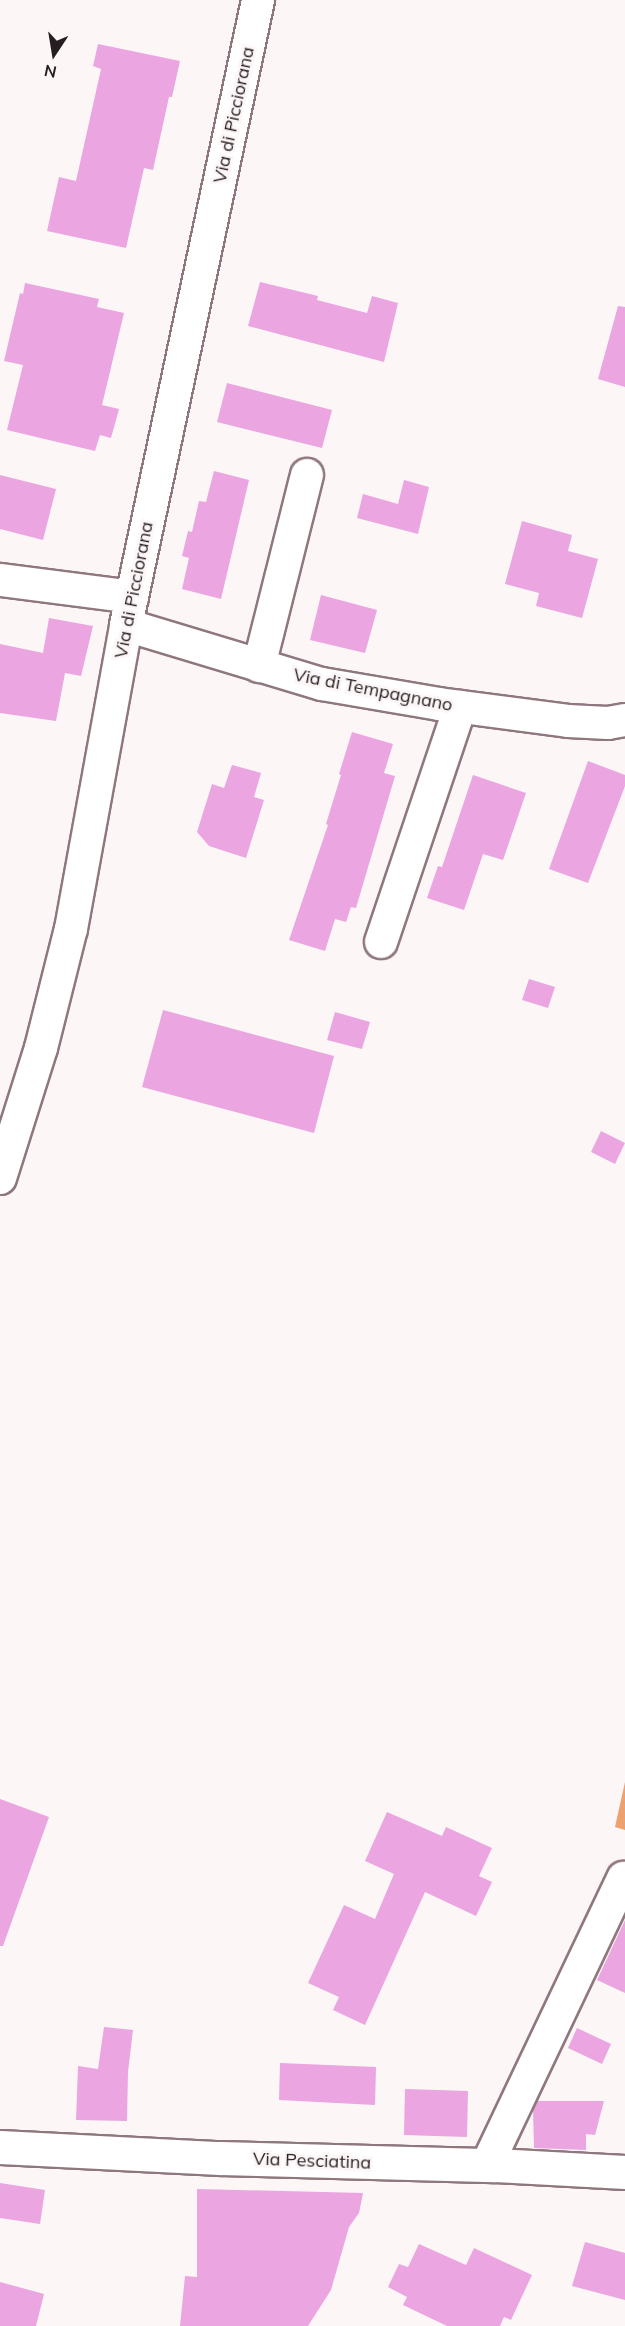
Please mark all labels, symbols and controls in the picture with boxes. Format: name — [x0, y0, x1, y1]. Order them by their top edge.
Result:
north arrow — [24, 24, 84, 84]
street label: Via di Picciorana — [209, 45, 259, 185]
text: N — [42, 61, 58, 83]
street label: Via di Picciorana — [110, 520, 158, 660]
street label: Via di Tempagnano — [292, 664, 454, 716]
street label: Via Pesciatina — [253, 2148, 371, 2174]

